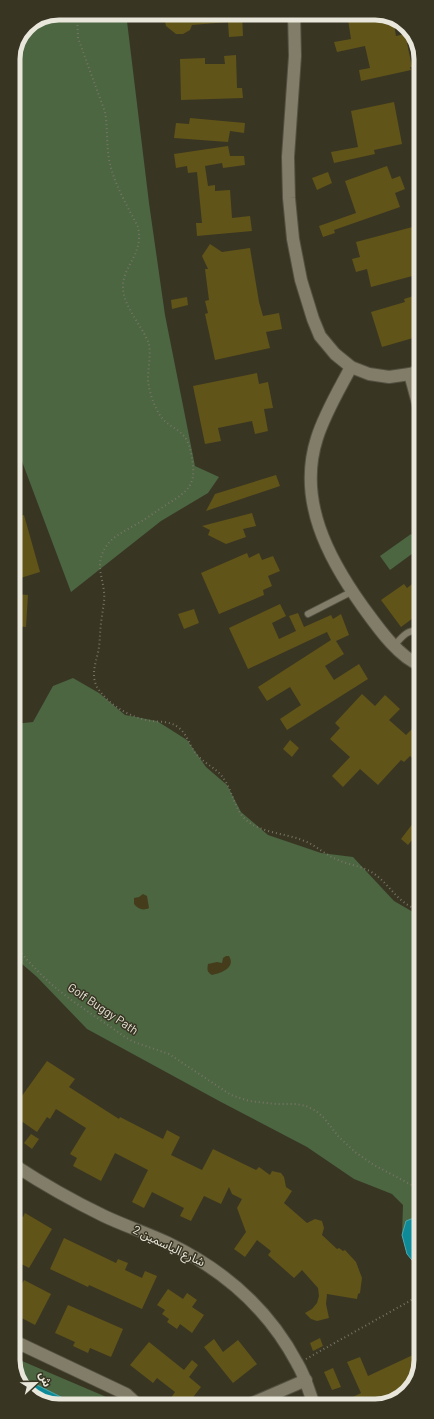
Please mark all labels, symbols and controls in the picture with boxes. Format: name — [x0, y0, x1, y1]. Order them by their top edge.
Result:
street label: Golf Buggy Path — [66, 979, 141, 1037]
street label: شارع الياسمين 2 — [130, 1222, 208, 1271]
north arrow — [16, 1363, 56, 1403]
text: ش — [36, 1370, 55, 1389]

